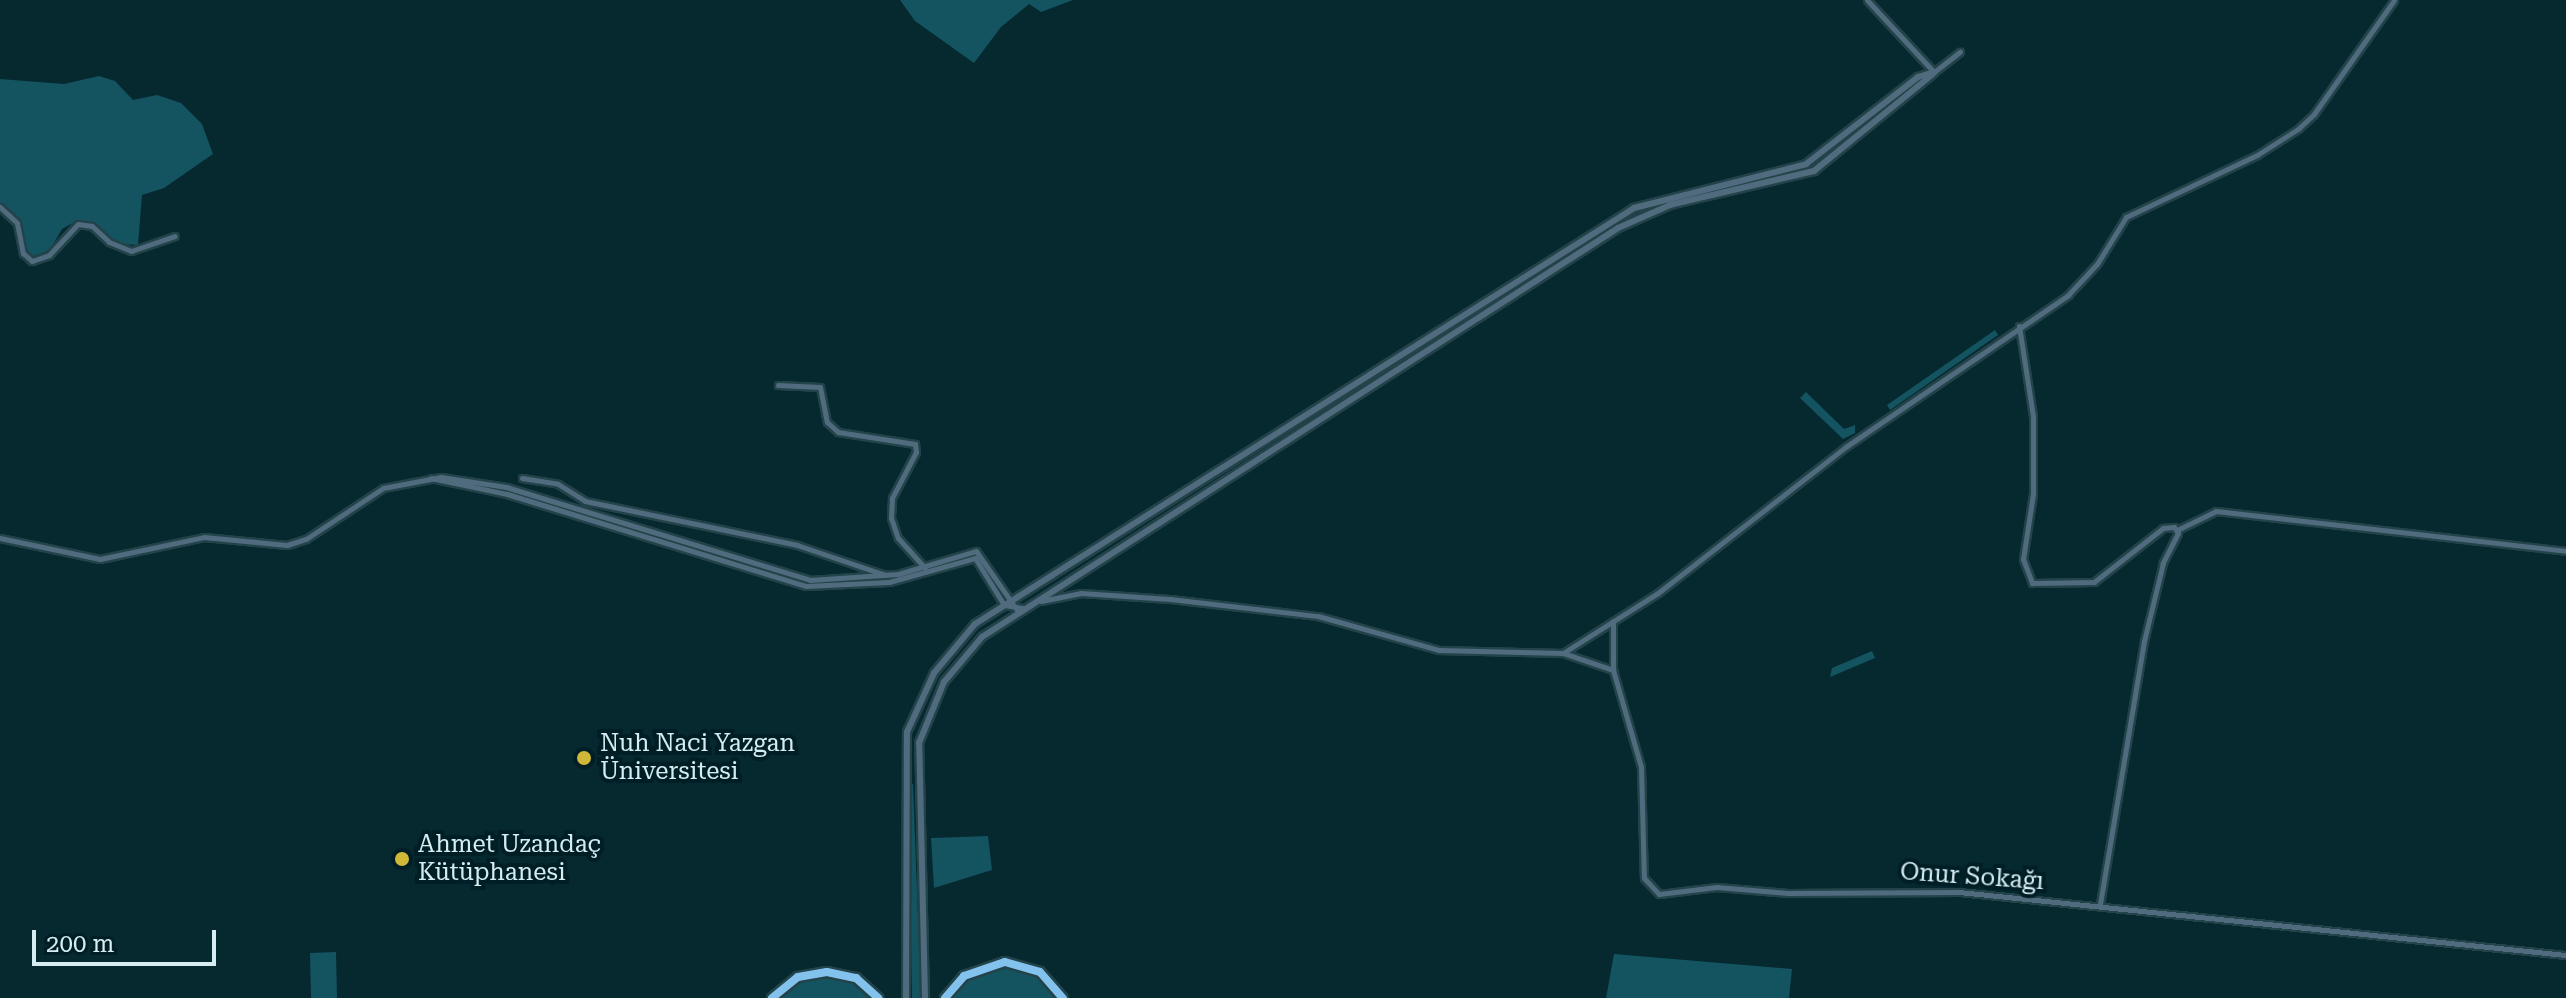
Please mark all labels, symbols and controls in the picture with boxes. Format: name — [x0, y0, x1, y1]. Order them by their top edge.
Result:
place label: Nuh Naci Yazgan Üniversitesi — [600, 730, 795, 786]
marker: Nuh Naci Yazgan Üniversitesi — [575, 749, 593, 767]
place label: Ahmet Uzandaç Kütüphanesi — [418, 831, 601, 887]
marker: Ahmet Uzandaç Kütüphanesi — [393, 850, 411, 868]
street label: Onur Sokağı — [1899, 858, 2045, 896]
scale bar — [36, 914, 220, 964]
text: 200 m — [46, 930, 114, 958]

